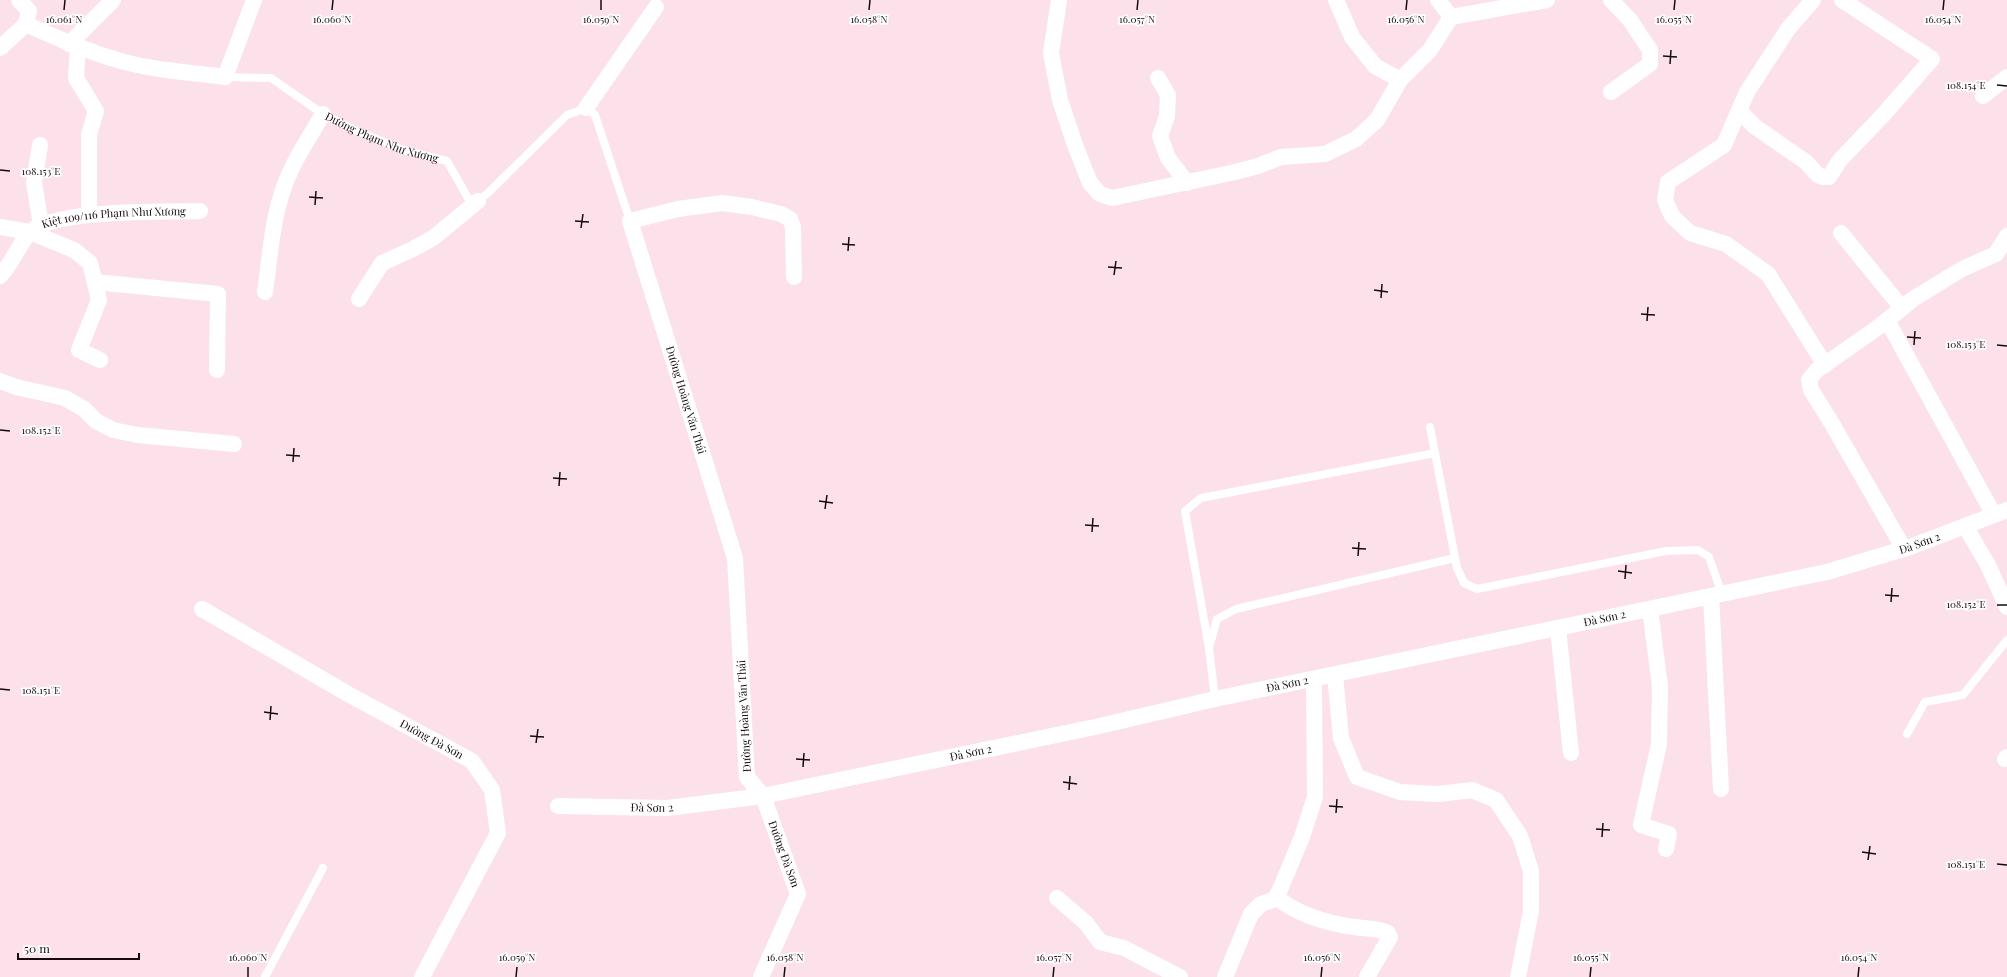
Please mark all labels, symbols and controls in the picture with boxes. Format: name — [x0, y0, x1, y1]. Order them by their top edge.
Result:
text: 16.061°N — [46, 12, 82, 26]
text: 16.060°N — [313, 12, 351, 26]
text: 16.059°N — [583, 12, 619, 26]
text: 16.058°N — [850, 12, 888, 26]
text: 16.057°N — [1119, 12, 1155, 26]
text: 16.056°N — [1388, 12, 1425, 26]
text: 16.055°N — [1656, 12, 1692, 26]
text: 16.054°N — [1925, 12, 1961, 26]
text: 108.154°E — [1946, 78, 1986, 92]
street label: Đường Phạm Như Xương — [323, 108, 440, 166]
text: 108.153°E — [22, 164, 60, 178]
street label: Kiệt 109/116 Phạm Như Xương — [39, 203, 186, 231]
text: 108.153°E — [1947, 337, 1985, 351]
street label: Đường Hoàng Văn Thái — [663, 344, 710, 456]
text: 108.152°E — [21, 423, 61, 437]
street label: Đà Sơn 2 — [1897, 528, 1942, 557]
text: 108.152°E — [1946, 597, 1986, 611]
street label: Đà Sơn 2 — [1582, 606, 1627, 629]
street label: Đường Hoàng Văn Thái — [733, 660, 754, 773]
street label: Đà Sơn 2 — [1265, 672, 1310, 695]
text: 108.151°E — [22, 683, 60, 697]
street label: Đường Đà Sơn — [398, 716, 467, 762]
street label: Đà Sơn 2 — [948, 741, 993, 764]
street label: Đà Sơn 2 — [631, 799, 674, 815]
street label: Đường Đà Sơn — [765, 818, 804, 890]
text: 108.151°E — [1947, 857, 1985, 871]
scale bar — [18, 935, 139, 961]
text: 50 m — [24, 940, 50, 956]
text: 16.060°N — [229, 950, 267, 964]
text: 16.059°N — [499, 950, 535, 964]
text: 16.058°N — [766, 950, 804, 964]
text: 16.057°N — [1036, 950, 1072, 964]
text: 16.056°N — [1304, 950, 1341, 964]
text: 16.055°N — [1573, 950, 1609, 964]
text: 16.054°N — [1841, 950, 1877, 964]

